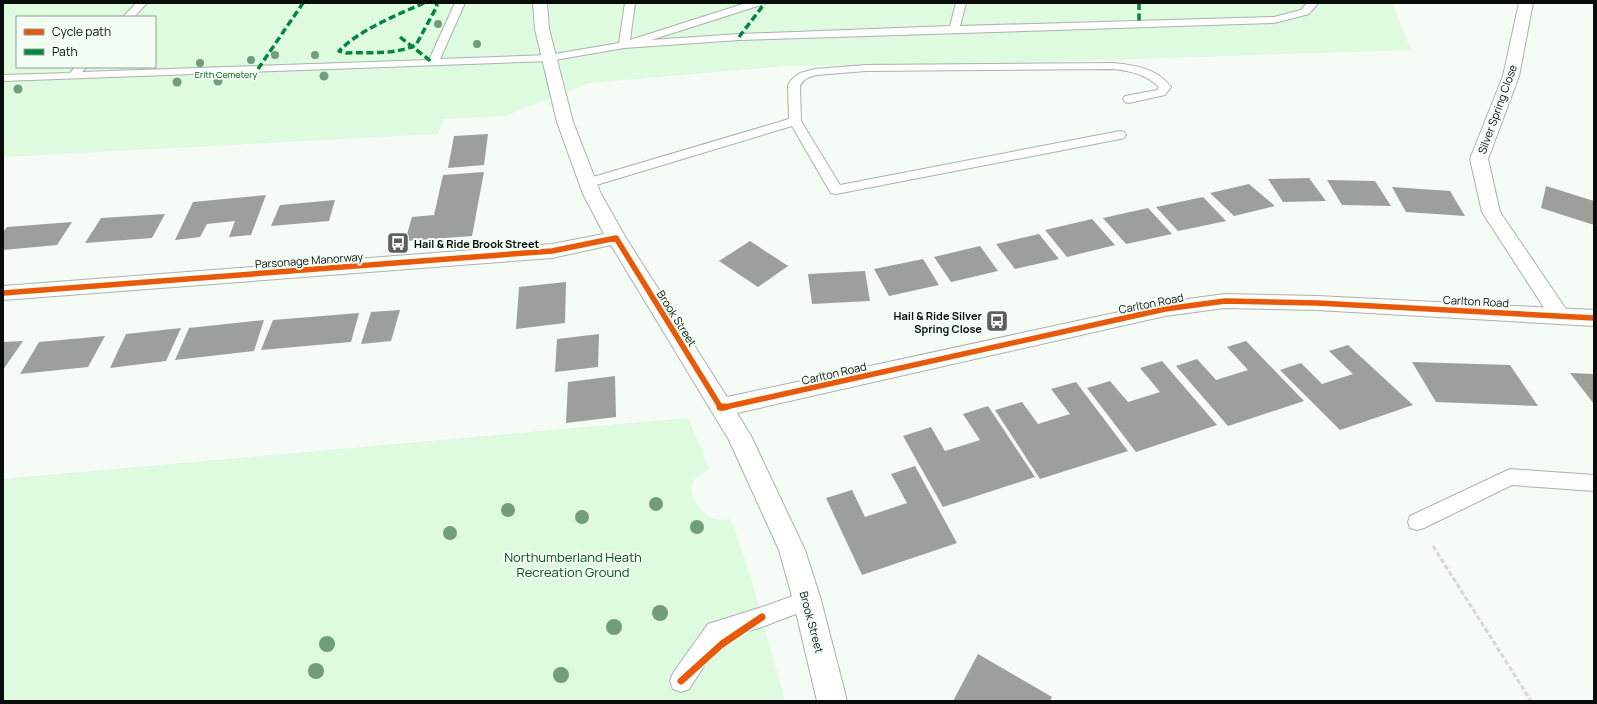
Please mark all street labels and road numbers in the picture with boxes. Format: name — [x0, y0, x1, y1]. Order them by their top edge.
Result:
street label: Silver Spring Close — [1474, 62, 1520, 156]
street label: Parsonage Manorway — [254, 249, 364, 271]
street label: Brook Street — [654, 287, 700, 349]
street label: Carlton Road — [1117, 289, 1185, 317]
street label: Carlton Road — [1443, 292, 1509, 310]
street label: Carlton Road — [800, 358, 868, 388]
street label: Brook Street — [797, 589, 827, 655]

